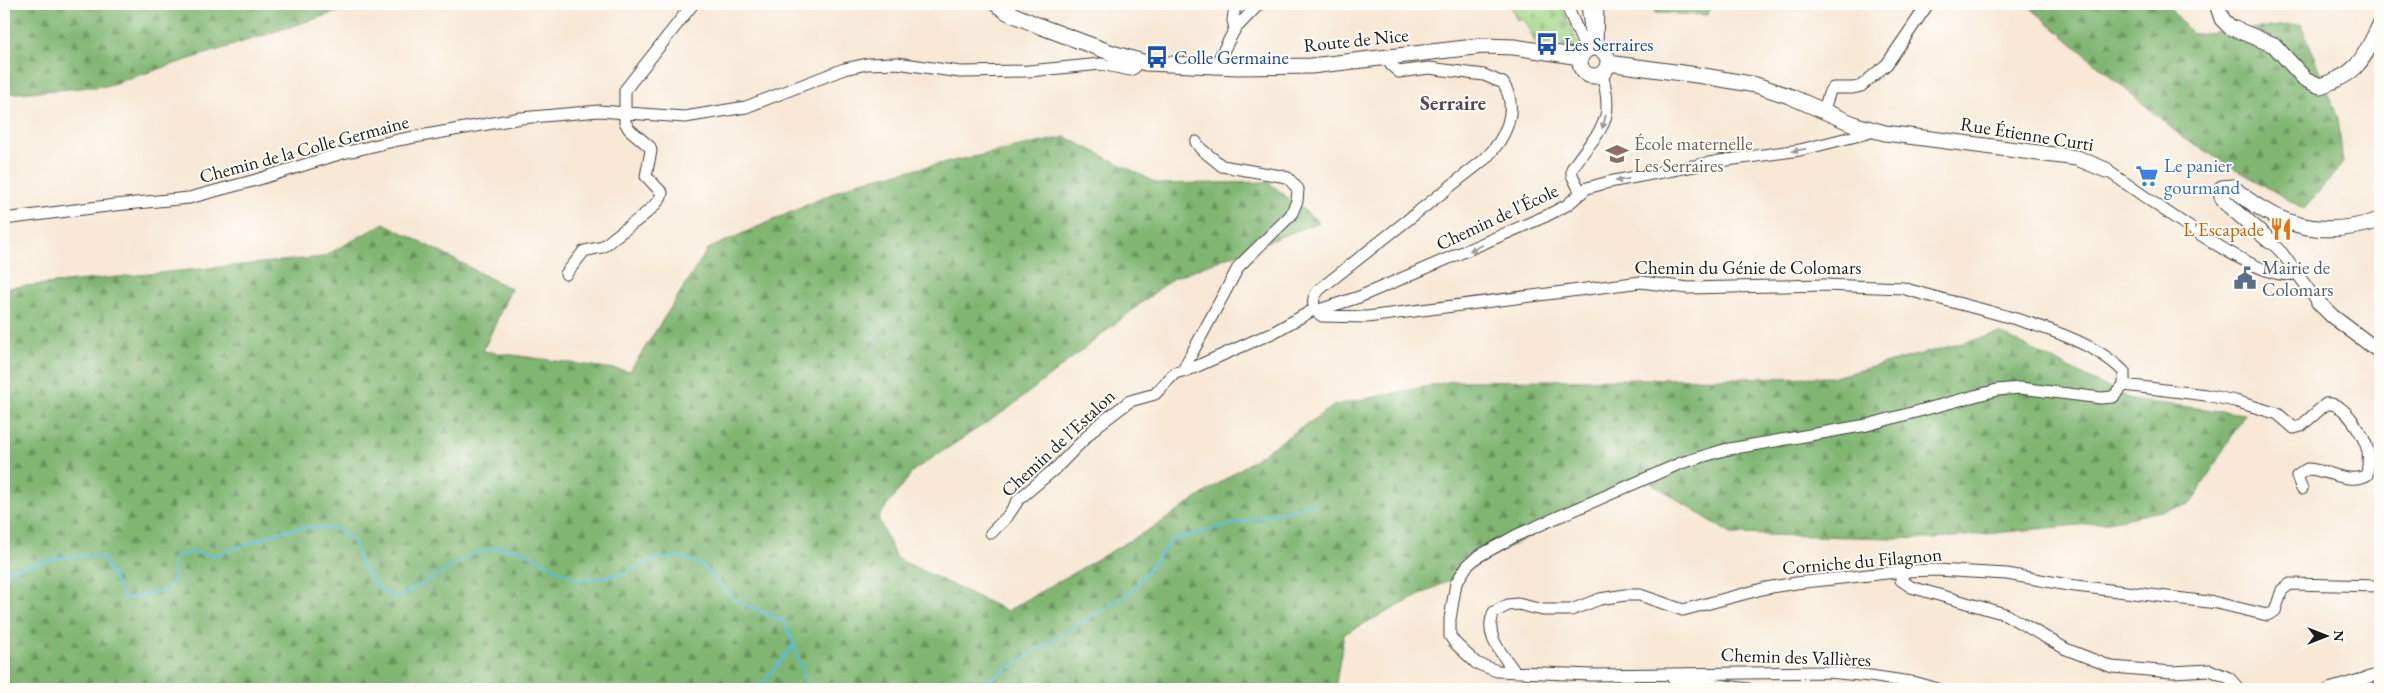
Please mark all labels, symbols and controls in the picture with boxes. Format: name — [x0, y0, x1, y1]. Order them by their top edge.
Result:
street label: Route de Nice — [1302, 22, 1410, 58]
bus stop icon: Les Serraires — [1534, 31, 1560, 57]
place label: Les Serraires — [1564, 32, 1654, 57]
bus stop icon: Colle Germaine — [1144, 44, 1170, 70]
place label: Colle Germaine — [1174, 45, 1289, 70]
district label: Serraire — [1420, 90, 1486, 116]
street label: Chemin de la Colle Germaine — [197, 109, 411, 189]
street label: Rue Étienne Curti — [1958, 111, 2096, 157]
one-way arrow — [1599, 115, 1607, 130]
place label: École maternelle Les Serraires — [1634, 131, 1753, 178]
school or university icon: École maternelle Les Serraires — [1604, 141, 1630, 167]
one-way arrow — [1791, 146, 1807, 154]
place label: Le panier gourmand — [2164, 153, 2240, 200]
supermarket icon: Le panier gourmand — [2134, 163, 2160, 189]
one-way arrow — [1613, 176, 1629, 184]
street label: Chemin de l'École — [1432, 178, 1562, 256]
restaurant icon: L'Escapade — [2268, 216, 2294, 242]
place label: L'Escapade — [2183, 217, 2264, 242]
one-way arrow — [1469, 244, 1483, 252]
street label: Chemin du Génie de Colomars — [1635, 255, 1861, 280]
place label: Mairie de Colomars — [2262, 255, 2333, 302]
public building icon: Mairie de Colomars — [2232, 265, 2258, 291]
street label: Chemin de l'Estalon — [996, 384, 1120, 502]
street label: Corniche du Filagnon — [1781, 542, 1943, 580]
north arrow — [2302, 610, 2352, 660]
text: N — [2330, 630, 2348, 642]
street label: Chemin des Vallières — [1720, 642, 1872, 672]

